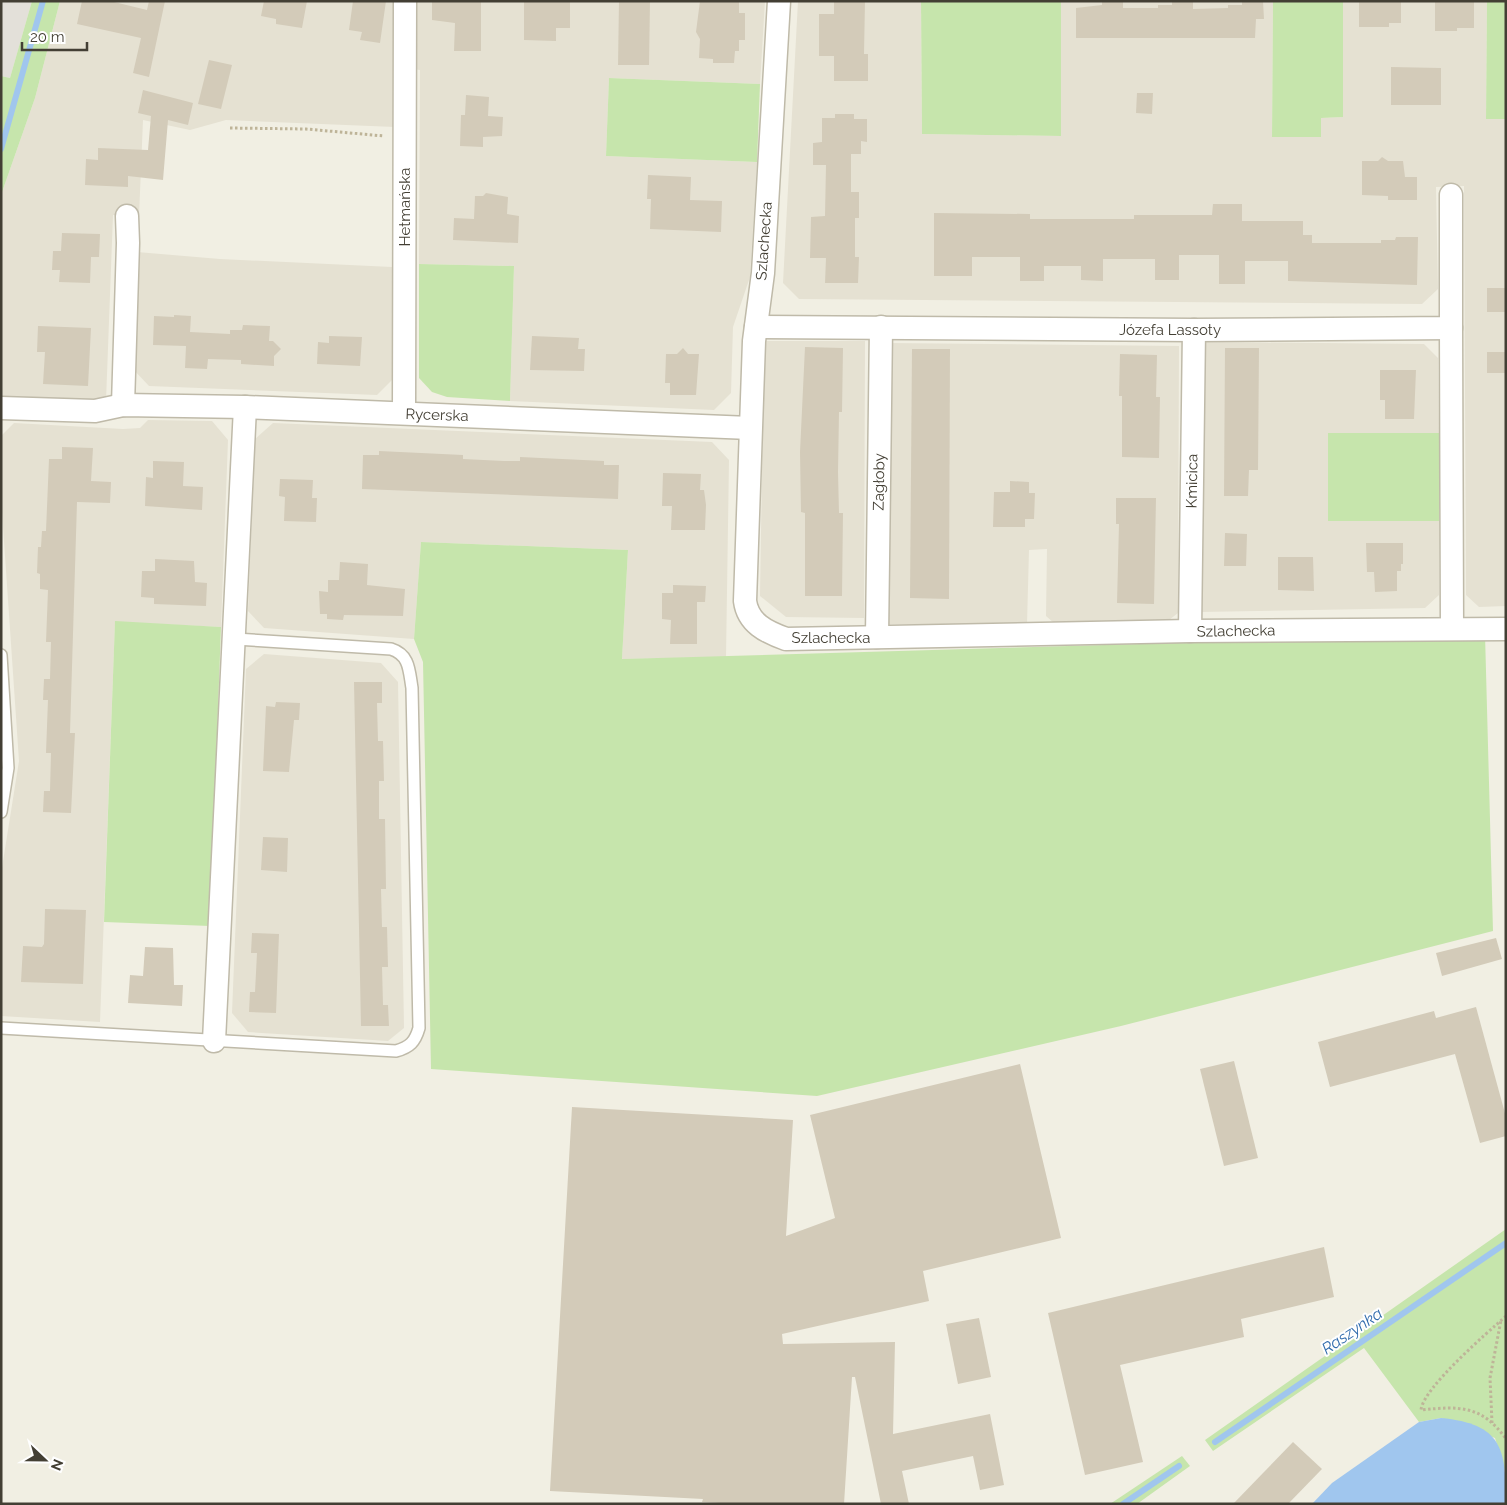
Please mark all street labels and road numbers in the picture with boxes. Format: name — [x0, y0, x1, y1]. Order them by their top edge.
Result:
street label: Hetmańska — [396, 168, 414, 246]
street label: Szlachecka — [752, 201, 776, 281]
street label: Józefa Lassoty — [1119, 321, 1221, 339]
street label: Rycerska — [405, 405, 469, 425]
street label: Zagłoby — [870, 453, 888, 511]
street label: Kmicica — [1183, 454, 1201, 508]
street label: Szlachecka — [1196, 621, 1276, 641]
street label: Szlachecka — [792, 629, 870, 647]

